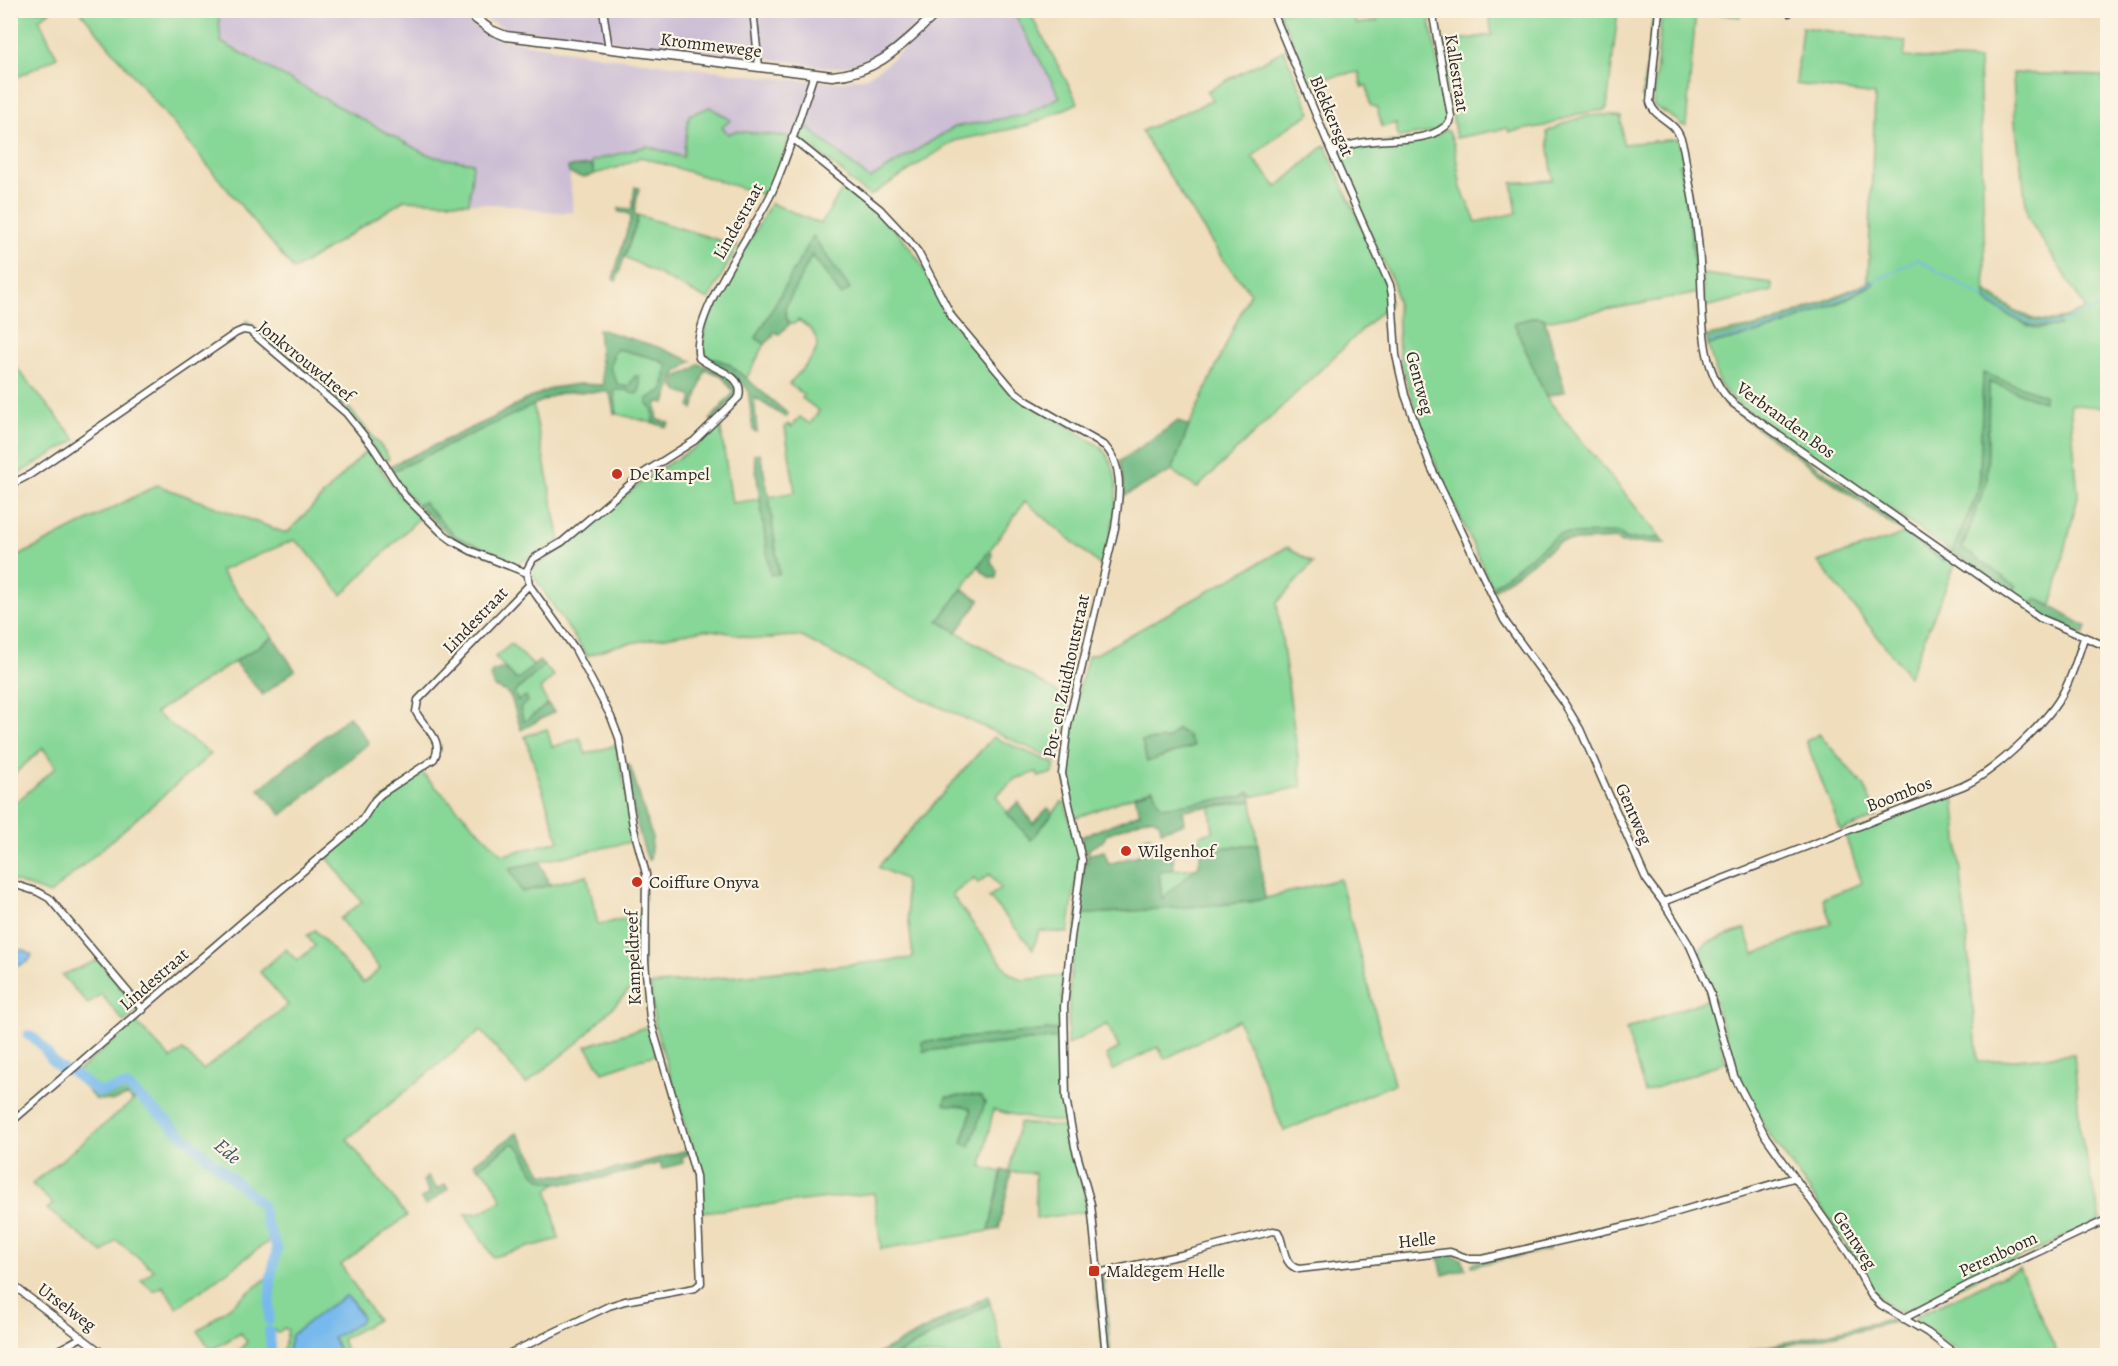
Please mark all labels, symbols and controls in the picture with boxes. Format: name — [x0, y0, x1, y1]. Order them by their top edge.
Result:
street label: Krommewege — [659, 27, 763, 63]
street label: Kallestraat — [1439, 32, 1475, 114]
street label: Blekkersgat — [1304, 72, 1360, 160]
street label: Lindestraat — [707, 178, 769, 264]
street label: Jonkvrouwdreef — [253, 315, 361, 409]
street label: Gentweg — [1400, 349, 1440, 417]
street label: Verbranden Bos — [1731, 375, 1840, 464]
place label: De Kampel — [629, 462, 710, 486]
marker: De Kampel — [610, 467, 624, 481]
street label: Lindestraat — [437, 581, 513, 659]
street label: Pot- en Zuidhoutstraat — [1037, 592, 1095, 760]
street label: Boombos — [1863, 770, 1935, 818]
street label: Gentweg — [1610, 780, 1658, 848]
place label: Wilgenhof — [1137, 839, 1218, 863]
marker: Wilgenhof — [1119, 844, 1133, 858]
place label: Coiffure Onyva — [649, 870, 760, 894]
marker: Coiffure Onyva — [630, 875, 644, 889]
street label: Kampeldreef — [619, 907, 647, 1006]
street label: Lindestraat — [114, 942, 194, 1016]
water label: Ede — [209, 1132, 247, 1171]
street label: Gentweg — [1827, 1206, 1883, 1274]
street label: Perenboom — [1955, 1225, 2041, 1283]
street label: Helle — [1397, 1226, 1437, 1254]
place label: Maldegem Helle — [1106, 1259, 1225, 1283]
marker: Maldegem Helle — [1087, 1264, 1101, 1278]
street label: Urselweg — [33, 1277, 101, 1337]

